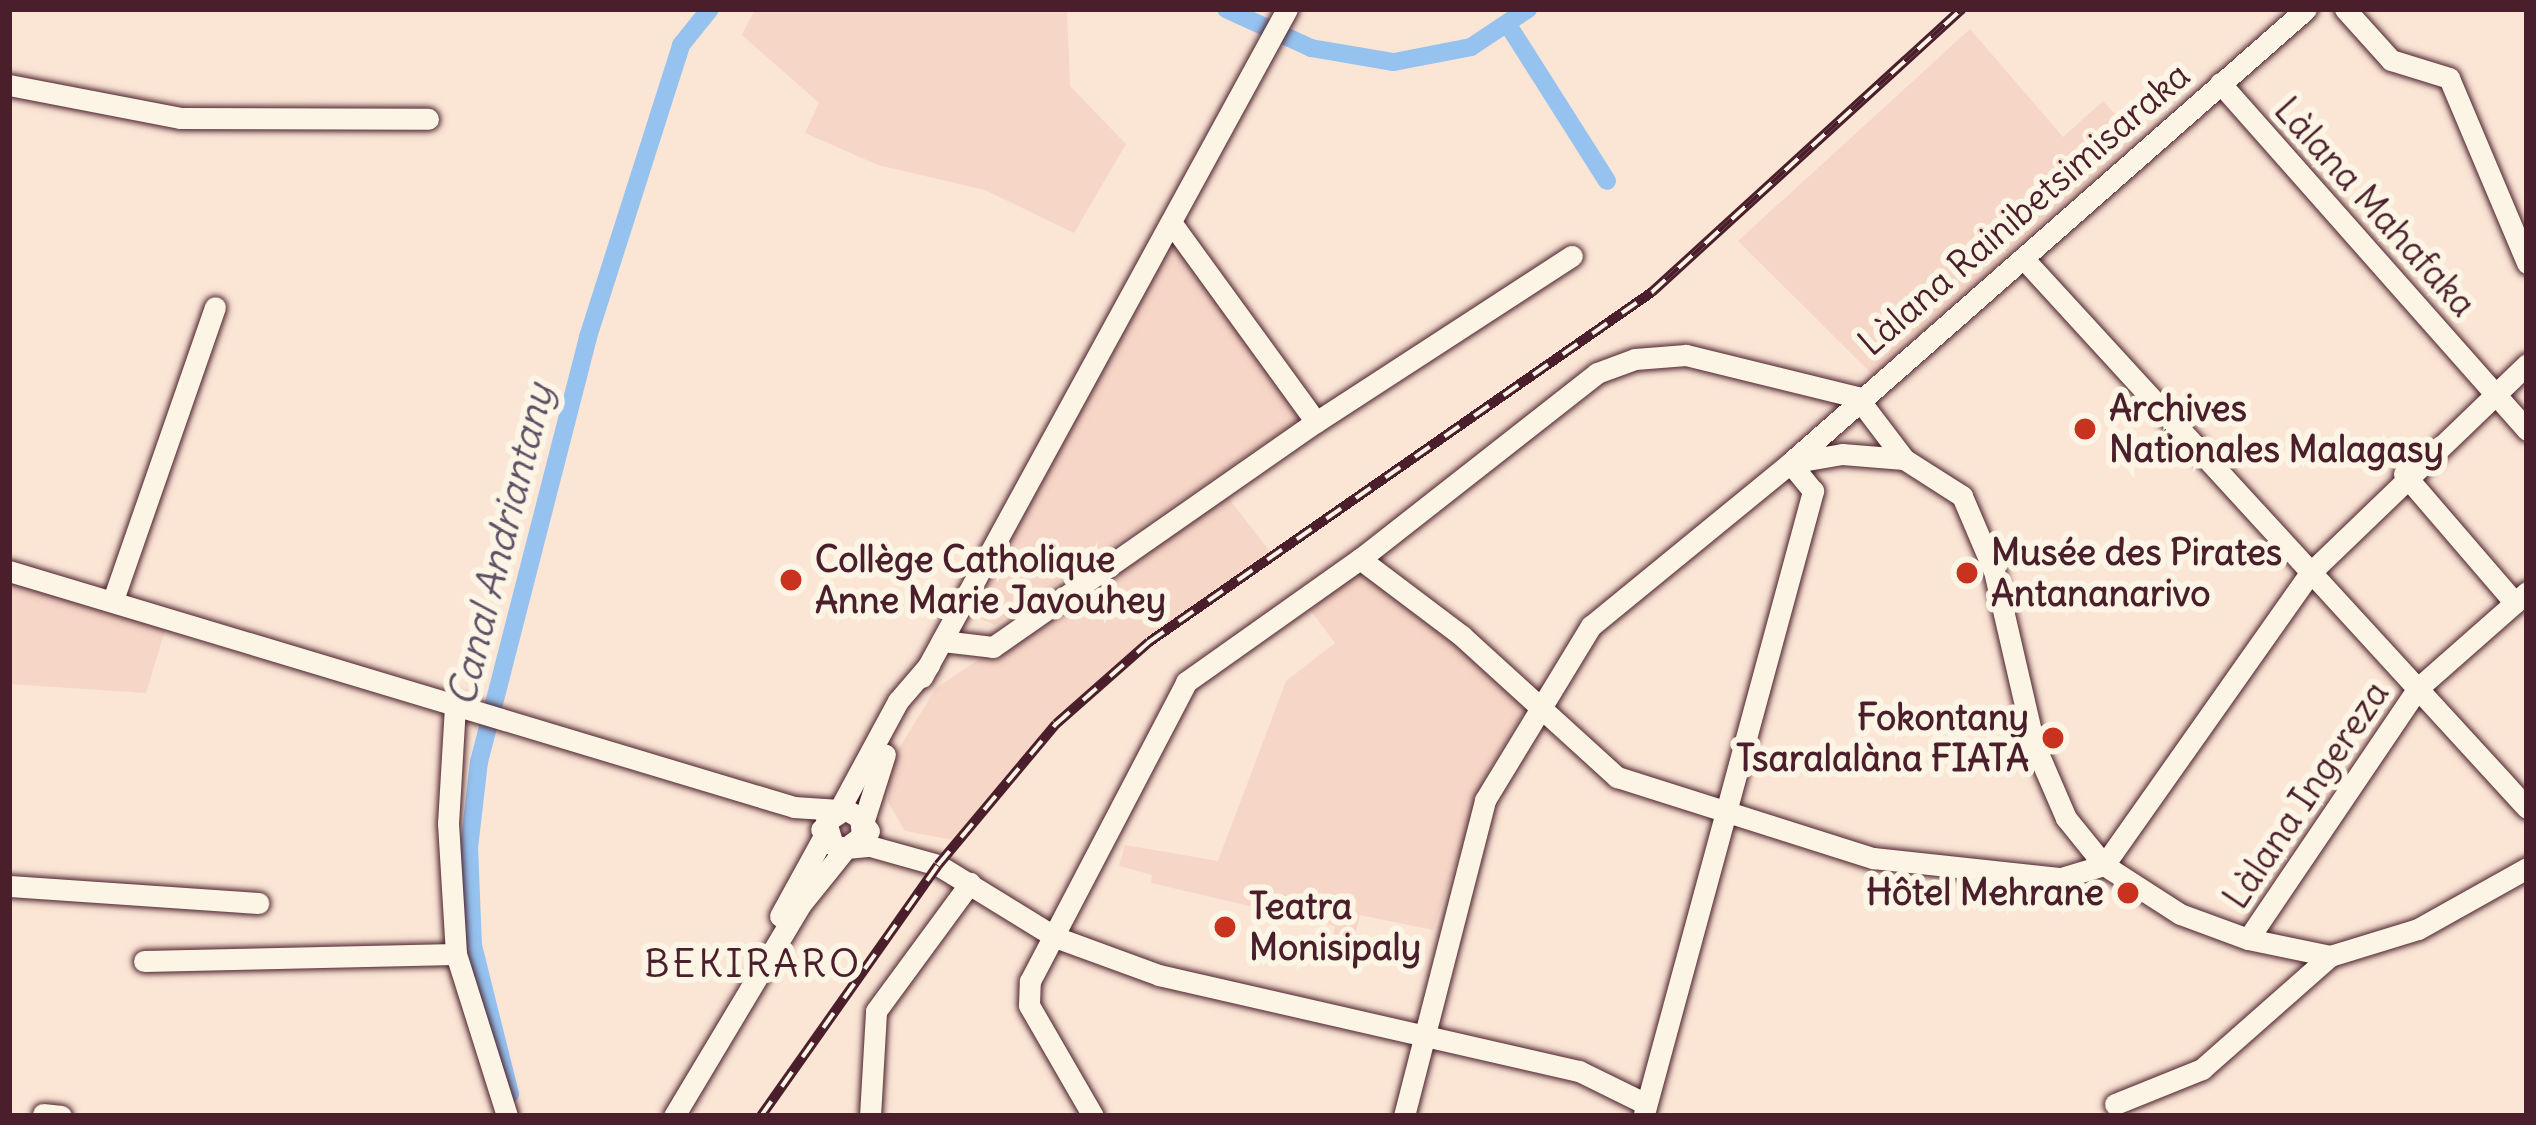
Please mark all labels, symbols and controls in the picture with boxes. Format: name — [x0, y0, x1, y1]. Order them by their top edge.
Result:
street label: Làlana Rainibetsimisaraka — [1850, 53, 2198, 365]
street label: Làlana Mahafaka — [2265, 89, 2485, 325]
water label: Canal Andriantany — [438, 379, 564, 711]
place label: Archives Nationales Malagasy — [2109, 386, 2444, 471]
marker: Archives Nationales Malagasy — [2072, 416, 2098, 442]
place label: Musée des Pirates Antananarivo — [1991, 530, 2282, 615]
place label: Collège Catholique Anne Marie Javouhey — [815, 537, 1166, 622]
marker: Musée des Pirates Antananarivo — [1954, 560, 1980, 586]
marker: Collège Catholique Anne Marie Javouhey — [778, 567, 804, 593]
street label: Làlana Ingereza — [2214, 673, 2398, 917]
place label: Fokontany Tsaralalàna FIATA — [1736, 695, 2029, 780]
marker: Fokontany Tsaralalàna FIATA — [2040, 725, 2066, 751]
place label: Hôtel Mehrane — [1866, 871, 2104, 915]
marker: Hôtel Mehrane — [2115, 880, 2141, 906]
place label: Teatra Monisipaly — [1249, 884, 1421, 969]
marker: Teatra Monisipaly — [1212, 914, 1238, 940]
district label: BEKIRARO — [644, 941, 862, 987]

